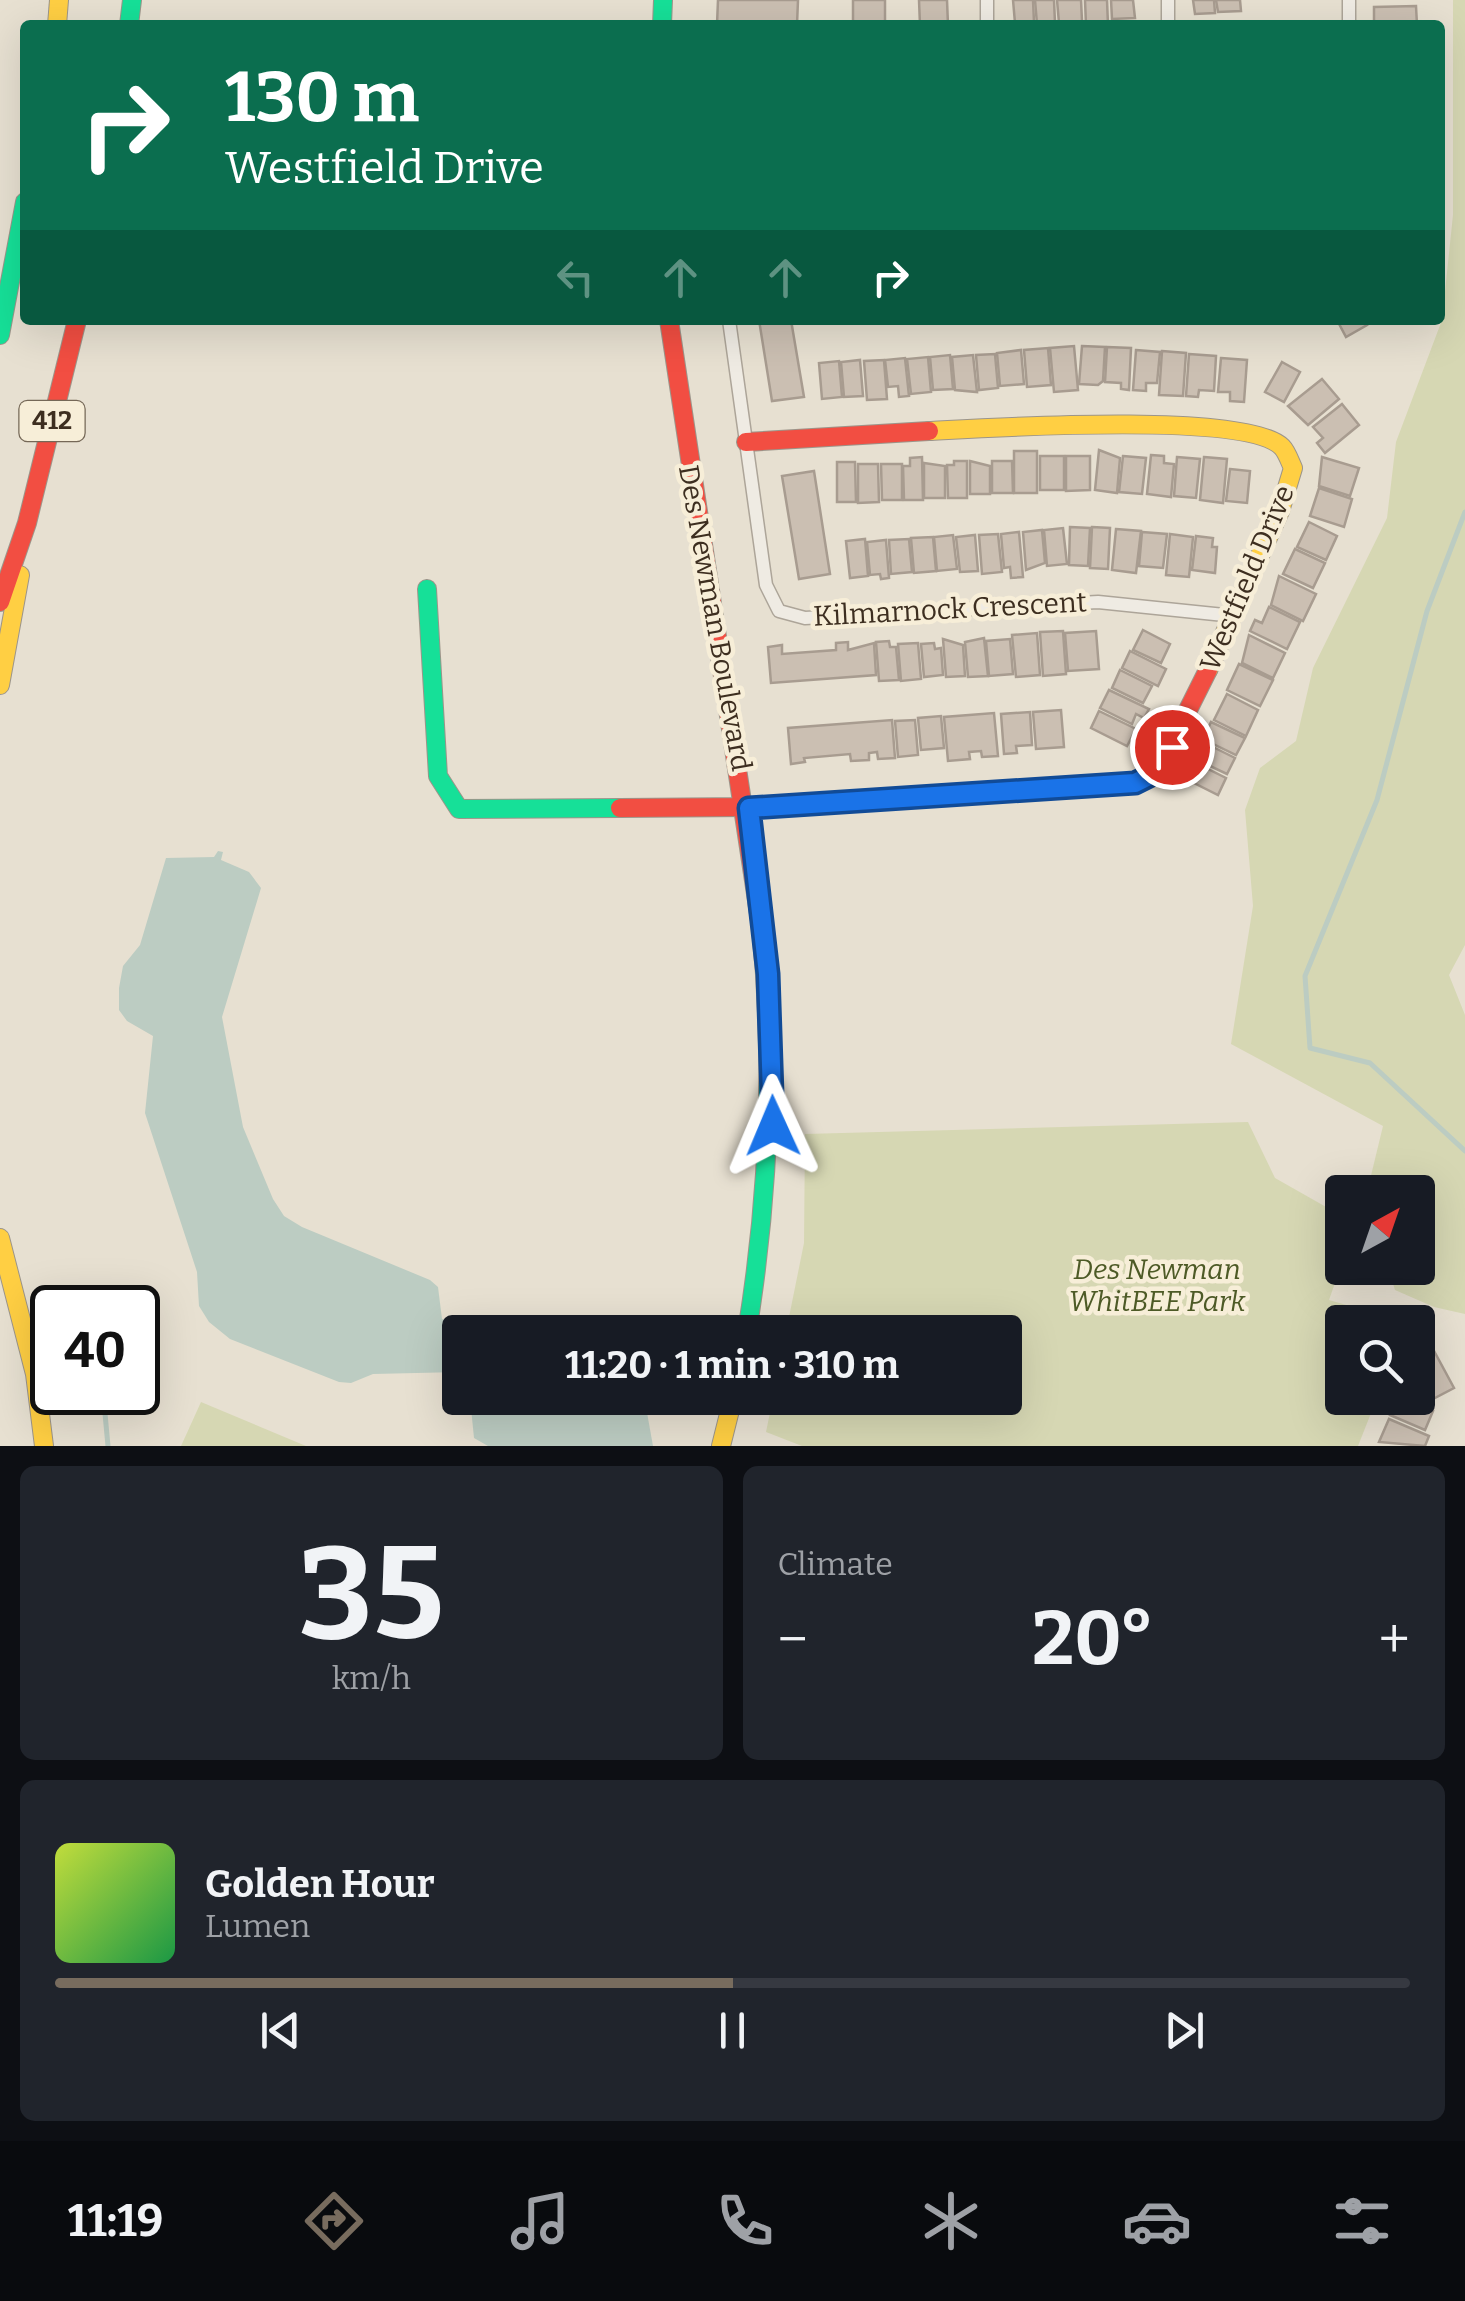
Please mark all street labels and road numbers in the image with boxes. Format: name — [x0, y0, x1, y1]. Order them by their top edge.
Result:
road number: 412 — [20, 401, 84, 441]
street label: Des Newman Boulevard — [672, 462, 758, 774]
street label: Westfield Drive — [1193, 480, 1301, 676]
street label: Kilmarnock Crescent — [812, 585, 1088, 633]

